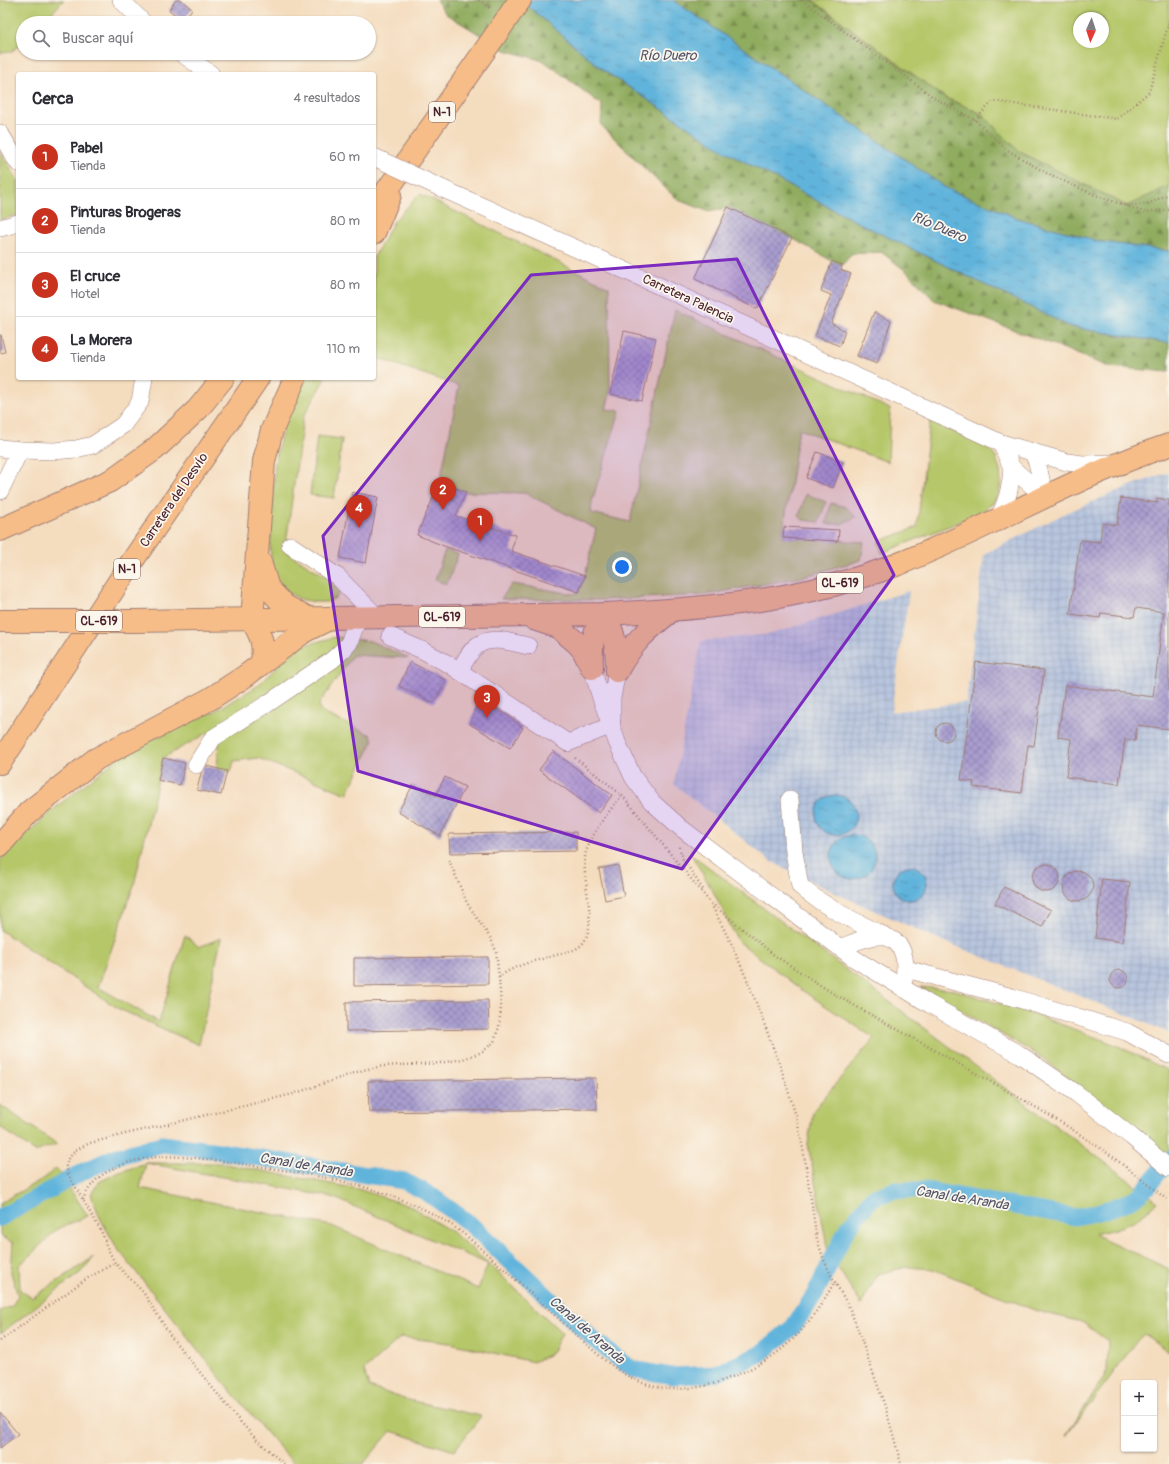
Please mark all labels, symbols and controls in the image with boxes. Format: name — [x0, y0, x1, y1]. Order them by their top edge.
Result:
north arrow — [1073, 12, 1109, 48]
search box — [16, 16, 376, 60]
icon: search — [30, 27, 52, 49]
text: Buscar aquí — [62, 29, 134, 48]
water label: Río Duero — [639, 47, 698, 64]
text: Cerca — [32, 88, 73, 109]
text: 4 resultados — [293, 90, 360, 106]
road number: N-1 — [429, 102, 455, 122]
text: Pabel — [70, 139, 103, 158]
text: 1 — [42, 149, 48, 165]
text: 60 m — [329, 149, 360, 165]
text: Tienda — [70, 158, 105, 174]
text: Pinturas Brogeras — [70, 203, 181, 222]
water label: Río Duero — [909, 208, 970, 247]
text: 2 — [41, 213, 49, 229]
text: 80 m — [330, 213, 360, 229]
text: Tienda — [70, 222, 105, 238]
text: El cruce — [70, 267, 120, 286]
street label: Carretera Palencia — [640, 271, 736, 327]
text: 3 — [41, 277, 49, 293]
text: 80 m — [330, 277, 360, 293]
text: Hotel — [70, 286, 100, 302]
text: La Morera — [70, 331, 132, 350]
text: 4 — [41, 341, 49, 357]
text: 110 m — [327, 341, 360, 357]
text: Tienda — [70, 350, 105, 366]
street label: Carretera del Desvío — [137, 450, 211, 550]
pin: 2 — [430, 477, 456, 510]
pin: 4 — [346, 495, 372, 528]
pin: 1 — [467, 508, 493, 541]
your location — [612, 557, 632, 577]
road number: N-1 — [114, 559, 140, 579]
road number: CL-619 — [817, 573, 863, 593]
road number: CL-619 — [419, 607, 465, 627]
road number: CL-619 — [76, 611, 122, 631]
pin: 3 — [474, 685, 500, 718]
water label: Canal de Aranda — [258, 1149, 355, 1181]
water label: Canal de Aranda — [914, 1182, 1011, 1214]
water label: Canal de Aranda — [546, 1293, 629, 1368]
map controls — [1121, 1380, 1157, 1452]
button: + — [1121, 1380, 1157, 1416]
button: − — [1121, 1416, 1157, 1452]

